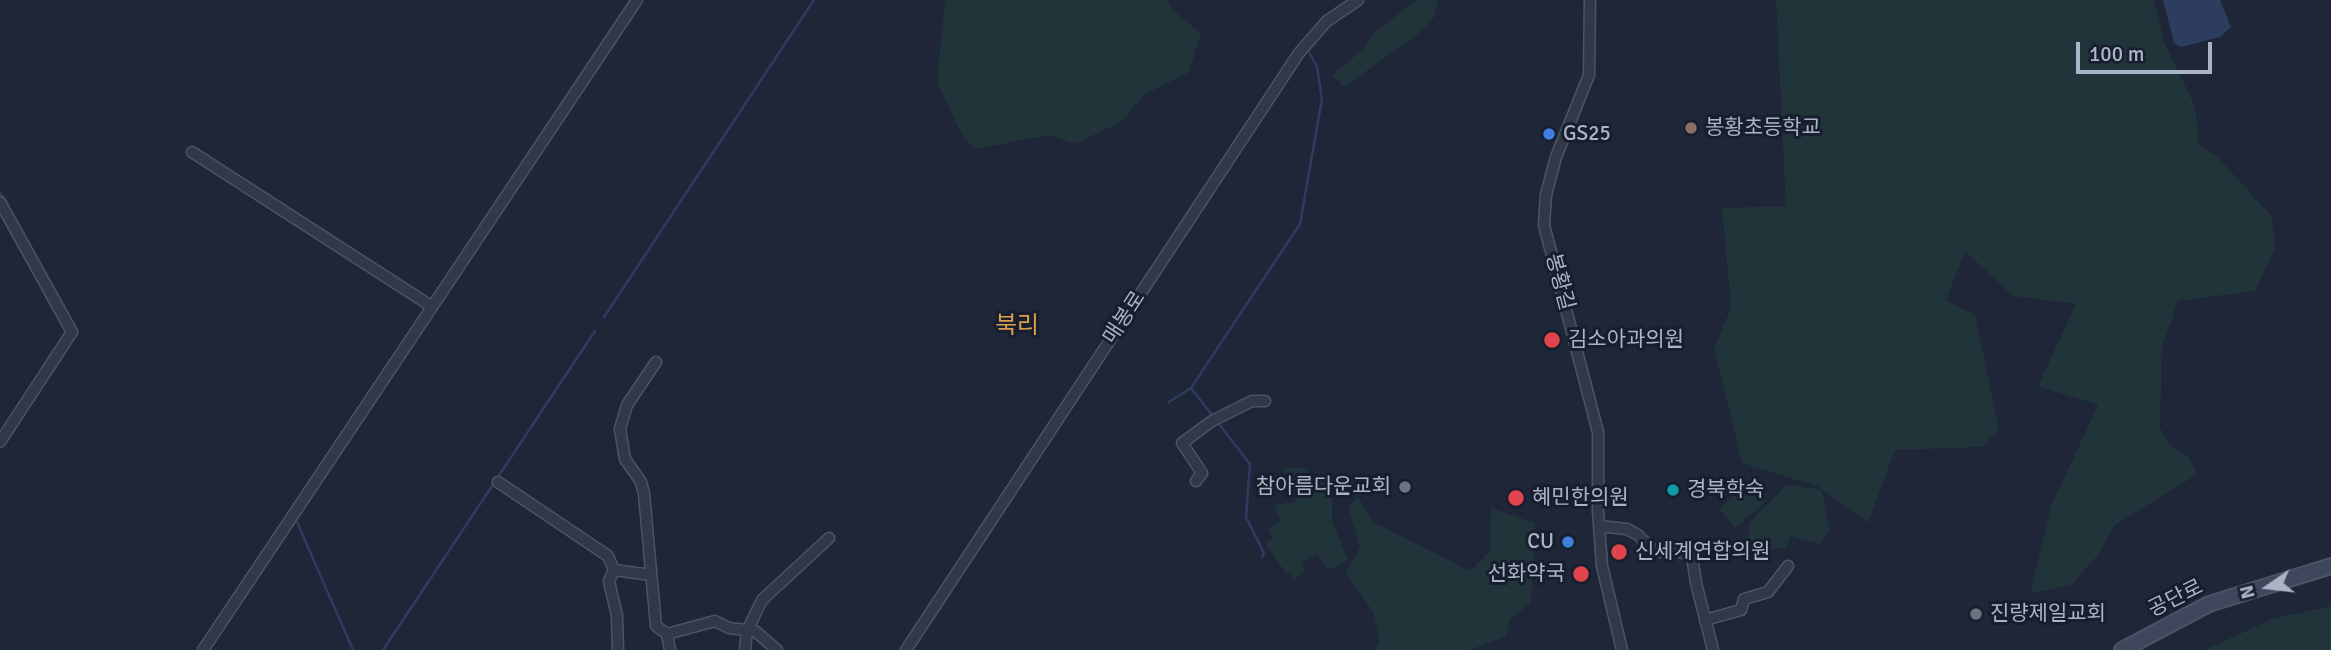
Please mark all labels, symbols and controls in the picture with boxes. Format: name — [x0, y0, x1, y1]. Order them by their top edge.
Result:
scale bar — [2079, 28, 2216, 72]
text: 100 m — [2089, 41, 2144, 67]
place label: 봉황초등학교 — [1705, 115, 1821, 141]
marker: 봉황초등학교 — [1683, 120, 1699, 136]
place label: GS25 — [1563, 121, 1611, 147]
marker: GS25 — [1541, 126, 1557, 142]
street label: 봉황길 — [1539, 251, 1579, 313]
street label: 매봉로 — [1099, 287, 1151, 349]
district label: 북리 — [995, 313, 1039, 341]
place label: 김소아과의원 — [1568, 327, 1684, 353]
marker: 김소아과의원 — [1542, 330, 1562, 350]
place label: 참아름다운교회 — [1256, 474, 1391, 500]
place label: 경북학숙 — [1687, 477, 1764, 503]
marker: 참아름다운교회 — [1397, 479, 1413, 495]
marker: 경북학숙 — [1665, 482, 1681, 498]
place label: 혜민한의원 — [1532, 485, 1629, 511]
marker: 혜민한의원 — [1506, 488, 1526, 508]
place label: CU — [1527, 529, 1554, 555]
marker: CU — [1560, 534, 1576, 550]
place label: 신세계연합의원 — [1635, 539, 1770, 565]
marker: 신세계연합의원 — [1609, 542, 1629, 562]
north arrow — [2233, 552, 2303, 622]
place label: 선화약국 — [1488, 561, 1565, 587]
marker: 선화약국 — [1571, 564, 1591, 584]
street label: 공단로 — [2144, 575, 2208, 623]
text: N — [2234, 583, 2261, 601]
place label: 진량제일교회 — [1990, 601, 2106, 627]
marker: 진량제일교회 — [1968, 606, 1984, 622]

